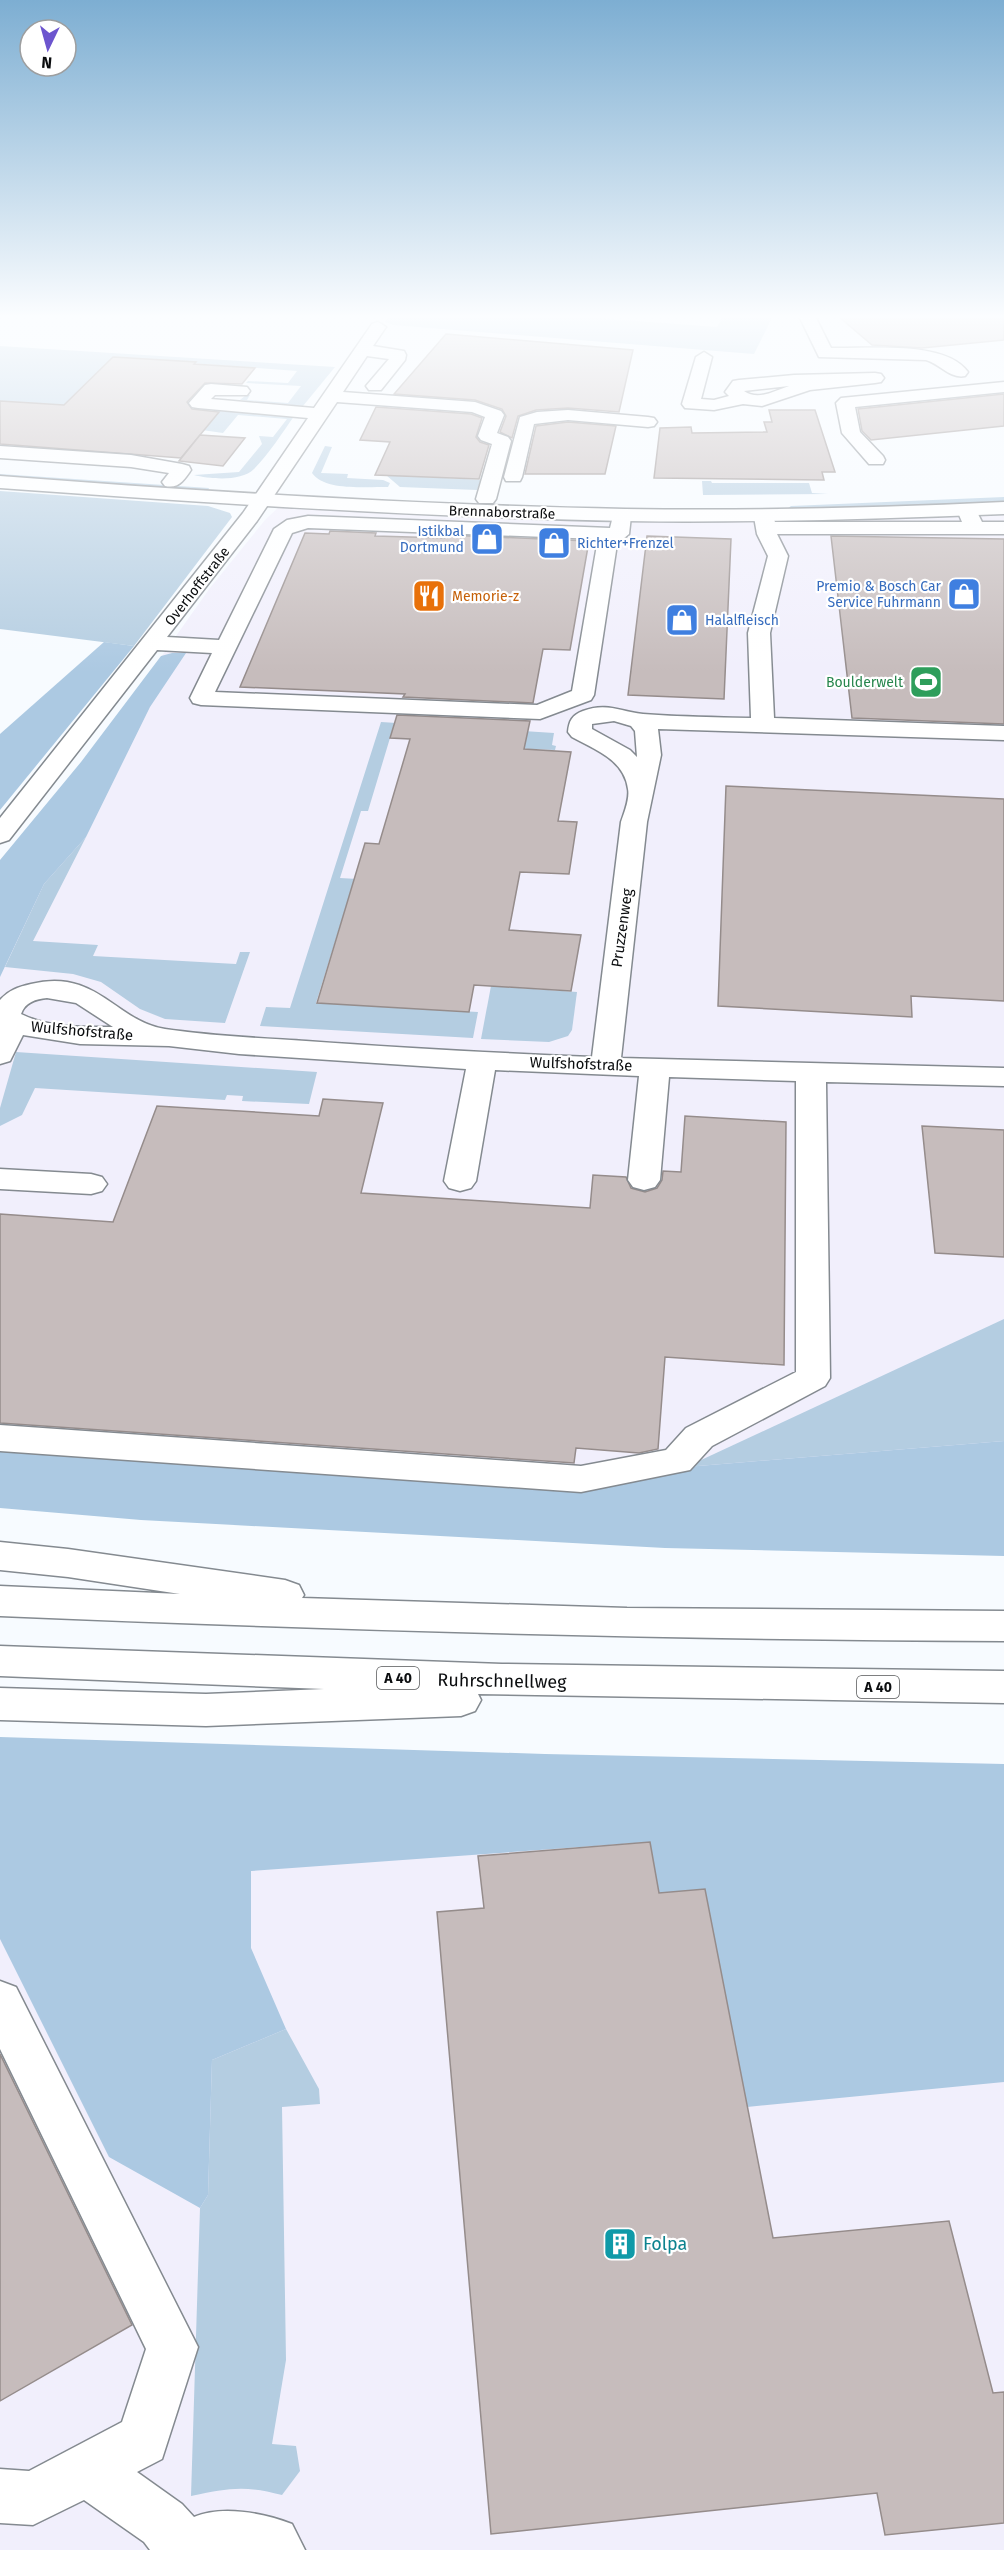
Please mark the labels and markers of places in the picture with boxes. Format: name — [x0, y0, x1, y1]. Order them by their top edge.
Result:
shop icon: Istikbal Dortmund — [469, 521, 505, 557]
place label: Istikbal Dortmund — [400, 523, 464, 556]
shop icon: Richter+Frenzel — [536, 525, 572, 561]
place label: Richter+Frenzel — [577, 535, 674, 552]
shop icon: Premio & Bosch Car Service Fuhrmann — [946, 576, 982, 612]
restaurant icon: Memorie-z — [411, 578, 447, 614]
place label: Premio & Bosch Car Service Fuhrmann — [816, 578, 942, 611]
place label: Memorie-z — [452, 588, 519, 605]
shop icon: Halalfleisch — [664, 602, 700, 638]
place label: Halalfleisch — [705, 612, 779, 629]
sports icon: Boulderwelt — [908, 664, 944, 700]
place label: Boulderwelt — [826, 674, 904, 691]
building icon: Folpa — [602, 2226, 638, 2262]
place label: Folpa — [643, 2233, 687, 2255]

